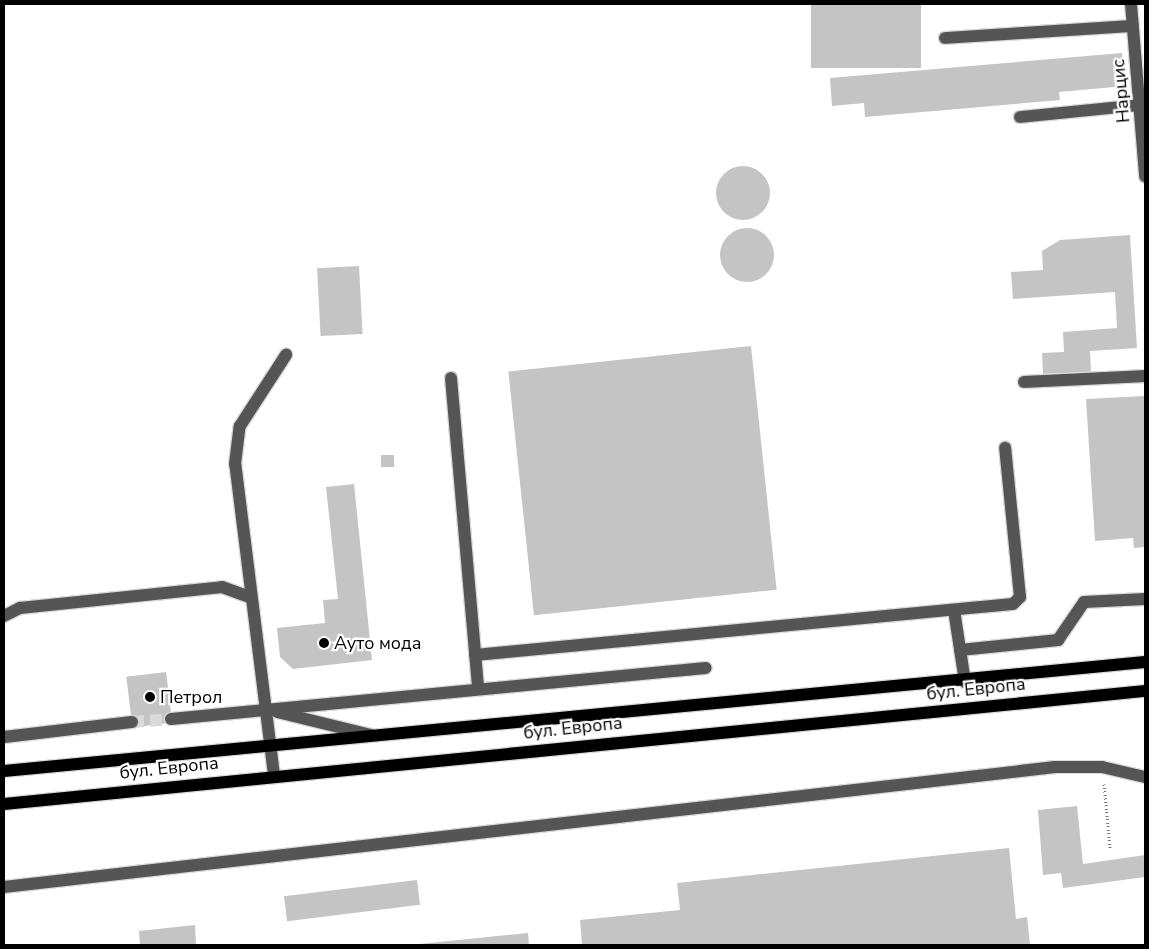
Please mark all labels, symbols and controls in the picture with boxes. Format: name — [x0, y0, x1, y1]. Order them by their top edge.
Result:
street label: Нарцис — [1107, 58, 1135, 124]
place label: Ауто мода — [334, 632, 421, 654]
marker: Ауто мода — [318, 637, 330, 649]
street label: бул. Европа — [925, 673, 1027, 705]
place label: Петрол — [160, 686, 222, 708]
marker: Петрол — [144, 691, 156, 703]
street label: бул. Европа — [522, 712, 624, 744]
street label: бул. Европа — [118, 752, 220, 784]

